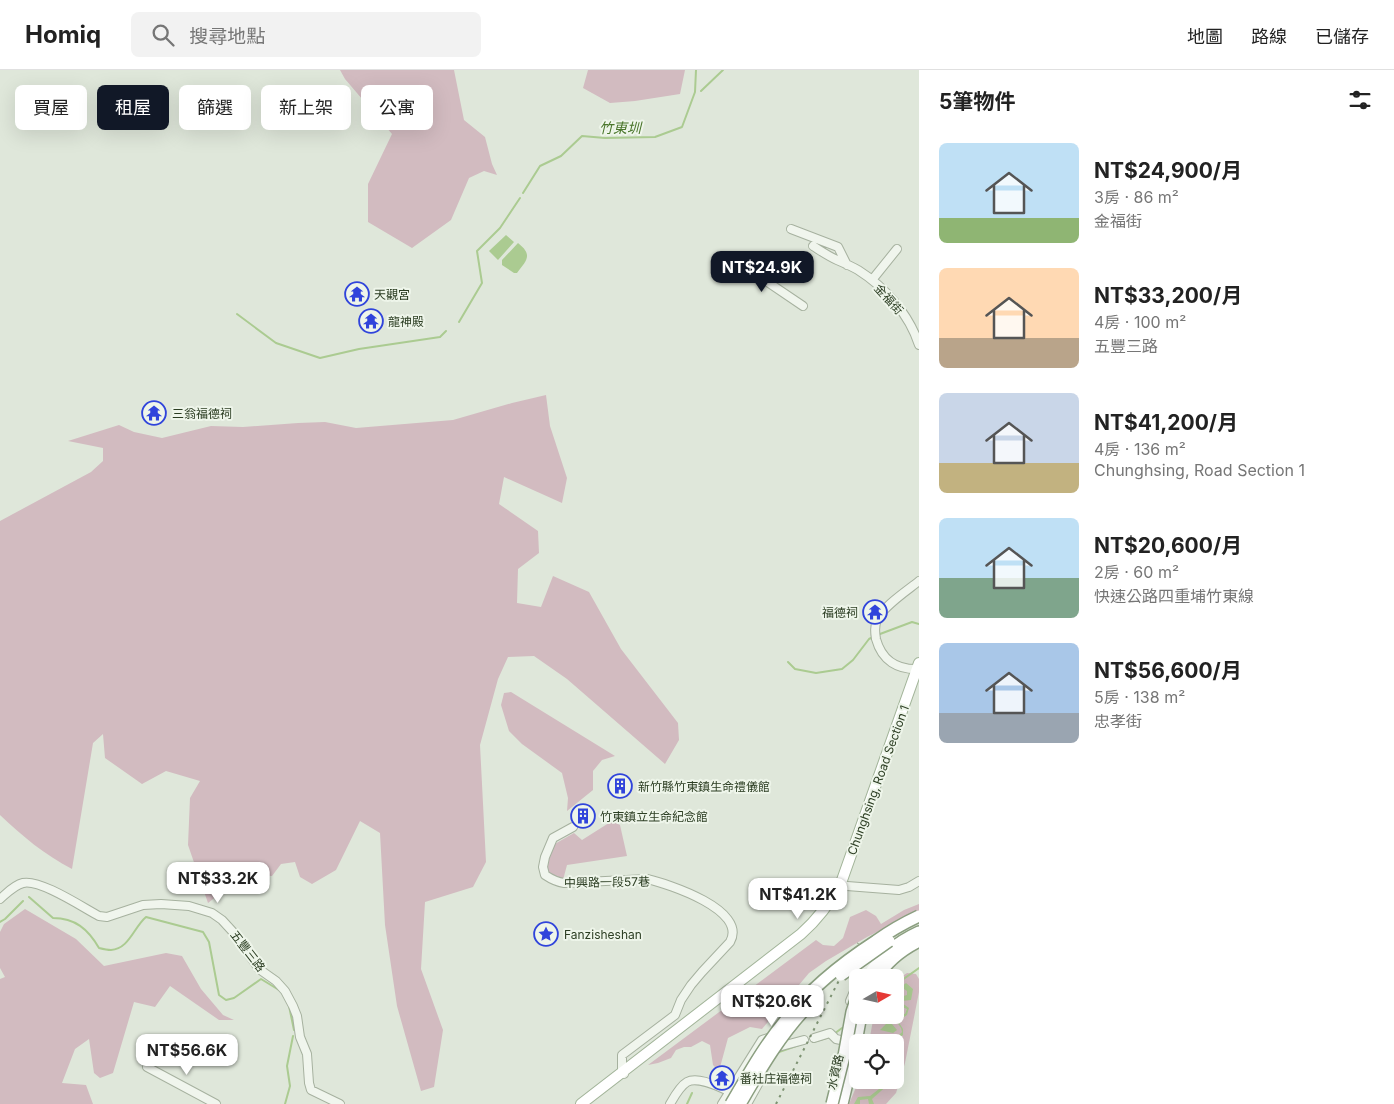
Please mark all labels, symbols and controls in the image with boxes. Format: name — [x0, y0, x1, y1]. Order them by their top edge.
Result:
search box — [131, 12, 481, 57]
text: Homiq — [25, 20, 101, 49]
icon: search — [149, 21, 177, 49]
text: 搜尋地點 — [189, 25, 265, 48]
text: 地圖 — [1187, 26, 1223, 47]
text: 路線 — [1251, 26, 1287, 47]
text: 已儲存 — [1315, 26, 1369, 47]
chip: 買屋 — [15, 85, 87, 130]
chip: 租屋 — [97, 85, 169, 130]
chip: 篩選 — [179, 85, 251, 130]
chip: 新上架 — [261, 85, 351, 130]
chip: 公寓 — [361, 85, 433, 130]
icon: filters — [1346, 86, 1374, 114]
text: 5筆物件 — [939, 89, 1015, 114]
water label: 竹東圳 — [599, 119, 643, 136]
text: NT$24,900/月 — [1094, 158, 1242, 183]
icon: home — [979, 163, 1039, 223]
text: 3房 · 86 m² — [1094, 187, 1179, 207]
text: 金福街 — [1094, 211, 1142, 231]
pin: NT$24.9K — [710, 250, 814, 293]
text: NT$24.9K — [722, 257, 802, 277]
temple icon: 天觀宮 — [344, 281, 370, 307]
street label: 金福街 — [871, 281, 907, 317]
text: NT$33,200/月 — [1094, 283, 1242, 308]
place label: 天觀宮 — [374, 287, 410, 302]
icon: home — [979, 288, 1039, 348]
temple icon: 龍神殿 — [358, 308, 384, 334]
text: 4房 · 100 m² — [1094, 312, 1186, 332]
place label: 龍神殿 — [388, 314, 424, 329]
text: 五豐三路 — [1094, 336, 1158, 356]
temple icon: 三翁福德祠 — [141, 400, 167, 426]
place label: 三翁福德祠 — [172, 406, 232, 421]
text: NT$41,200/月 — [1094, 410, 1238, 435]
icon: home — [979, 413, 1039, 473]
text: 4房 · 136 m² — [1094, 439, 1186, 459]
text: Chunghsing, Road Section 1 — [1094, 460, 1305, 480]
text: NT$20,600/月 — [1094, 533, 1242, 558]
icon: home — [979, 538, 1039, 598]
text: 2房 · 60 m² — [1094, 562, 1179, 582]
text: 快速公路四重埔竹東線 — [1094, 586, 1254, 606]
temple icon: 福德祠 — [862, 599, 888, 625]
place label: 福德祠 — [822, 605, 858, 620]
text: NT$56,600/月 — [1094, 658, 1242, 683]
icon: home — [979, 663, 1039, 723]
text: 5房 · 138 m² — [1094, 687, 1185, 707]
street label: Chunghsing, Road Section 1 — [844, 703, 912, 857]
text: 忠孝街 — [1094, 711, 1142, 731]
building icon: 新竹縣竹東鎮生命禮儀館 — [607, 773, 633, 799]
place label: 新竹縣竹東鎮生命禮儀館 — [638, 779, 770, 794]
building icon: 竹東鎮立生命紀念館 — [570, 803, 596, 829]
place label: 竹東鎮立生命紀念館 — [600, 809, 708, 824]
pin: NT$33.2K — [166, 862, 270, 904]
text: NT$33.2K — [178, 868, 258, 888]
street label: 中興路一段57巷 — [564, 874, 650, 890]
pin: NT$41.2K — [746, 878, 850, 920]
text: NT$41.2K — [759, 884, 837, 904]
place icon: Fanzisheshan — [533, 921, 559, 947]
street label: 五豐三路 — [227, 927, 269, 975]
place label: Fanzisheshan — [564, 927, 642, 942]
north arrow — [849, 969, 904, 1024]
map controls — [849, 969, 904, 1089]
pin: NT$20.6K — [720, 984, 824, 1027]
text: NT$20.6K — [732, 991, 812, 1011]
pin: NT$56.6K — [135, 1034, 239, 1076]
button: locate — [849, 1034, 904, 1089]
text: NT$56.6K — [147, 1040, 227, 1060]
street label: 水資路 — [824, 1053, 846, 1091]
temple icon: 番社庄福德祠 — [709, 1065, 735, 1091]
place label: 番社庄福德祠 — [740, 1071, 812, 1086]

